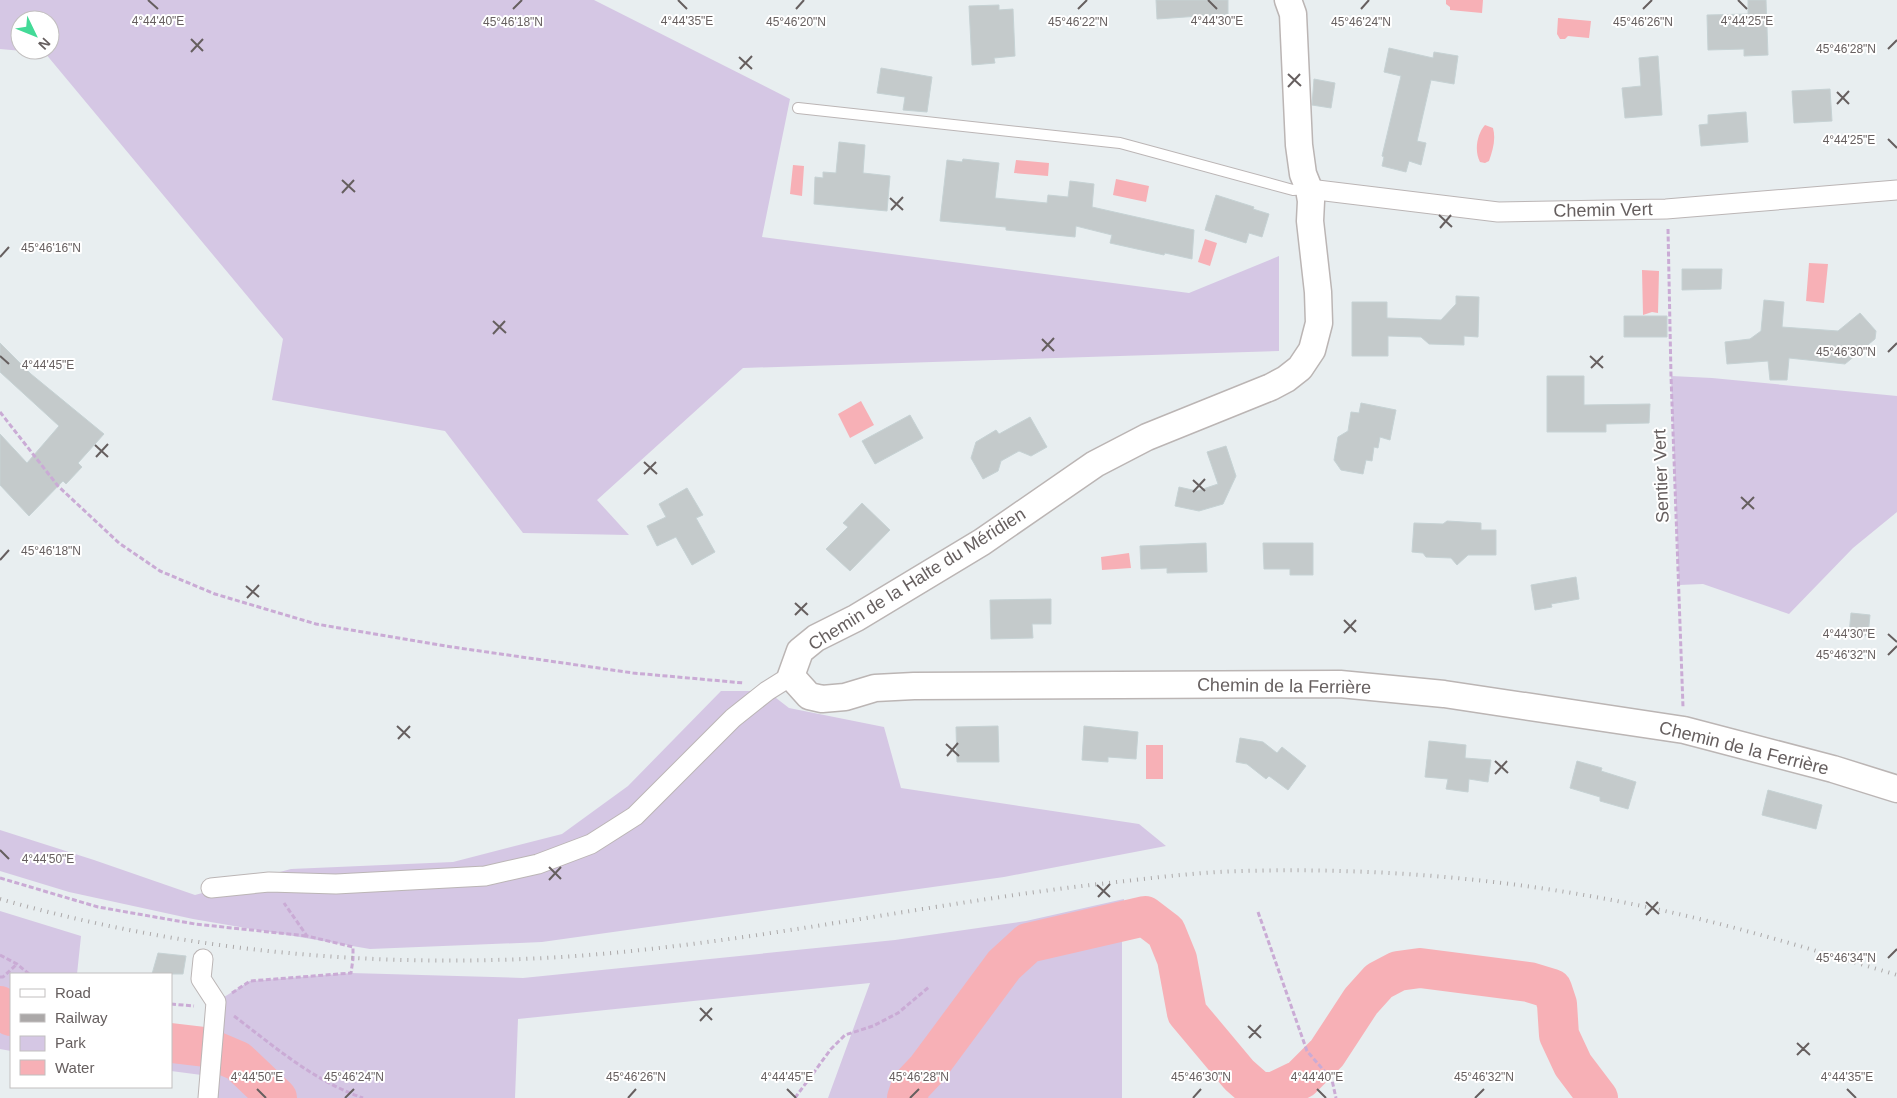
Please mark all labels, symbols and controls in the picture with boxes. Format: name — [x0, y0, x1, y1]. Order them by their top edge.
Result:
north arrow — [10, 10, 60, 60]
text: 4°44'40"E — [132, 14, 184, 28]
text: 4°44'35"E — [661, 14, 713, 28]
text: 4°44'30"E — [1191, 14, 1243, 28]
text: 4°44'25"E — [1721, 14, 1773, 28]
text: 45°46'18"N — [483, 15, 543, 29]
text: 45°46'20"N — [766, 15, 826, 29]
text: 45°46'22"N — [1048, 15, 1108, 29]
text: 45°46'24"N — [1331, 15, 1391, 29]
text: 45°46'26"N — [1613, 15, 1673, 29]
text: N — [35, 35, 54, 53]
text: 45°46'28"N — [1816, 42, 1876, 56]
text: 4°44'25"E — [1823, 133, 1875, 147]
street label: Chemin Vert — [1553, 199, 1653, 221]
text: 45°46'16"N — [21, 241, 81, 255]
text: 45°46'30"N — [1816, 345, 1876, 359]
text: 4°44'45"E — [22, 358, 74, 372]
street label: Sentier Vert — [1649, 429, 1673, 523]
street label: Chemin de la Halte du Méridien — [805, 504, 1029, 654]
text: 45°46'18"N — [21, 544, 81, 558]
text: 4°44'30"E — [1823, 627, 1875, 641]
text: 45°46'32"N — [1816, 648, 1876, 662]
street label: Chemin de la Ferrière — [1197, 674, 1371, 698]
street label: Chemin de la Ferrière — [1657, 717, 1831, 779]
text: 4°44'50"E — [22, 852, 74, 866]
text: 45°46'34"N — [1816, 951, 1876, 965]
legend — [10, 973, 172, 1088]
text: Road — [55, 984, 91, 1001]
text: Railway — [55, 1009, 108, 1026]
text: Park — [55, 1034, 86, 1051]
text: Water — [55, 1059, 94, 1076]
text: 4°44'50"E — [231, 1070, 283, 1084]
text: 45°46'24"N — [324, 1070, 384, 1084]
text: 45°46'26"N — [606, 1070, 666, 1084]
text: 4°44'45"E — [761, 1070, 813, 1084]
text: 45°46'28"N — [889, 1070, 949, 1084]
text: 45°46'30"N — [1171, 1070, 1231, 1084]
text: 4°44'40"E — [1291, 1070, 1343, 1084]
text: 45°46'32"N — [1454, 1070, 1514, 1084]
text: 4°44'35"E — [1821, 1070, 1873, 1084]

